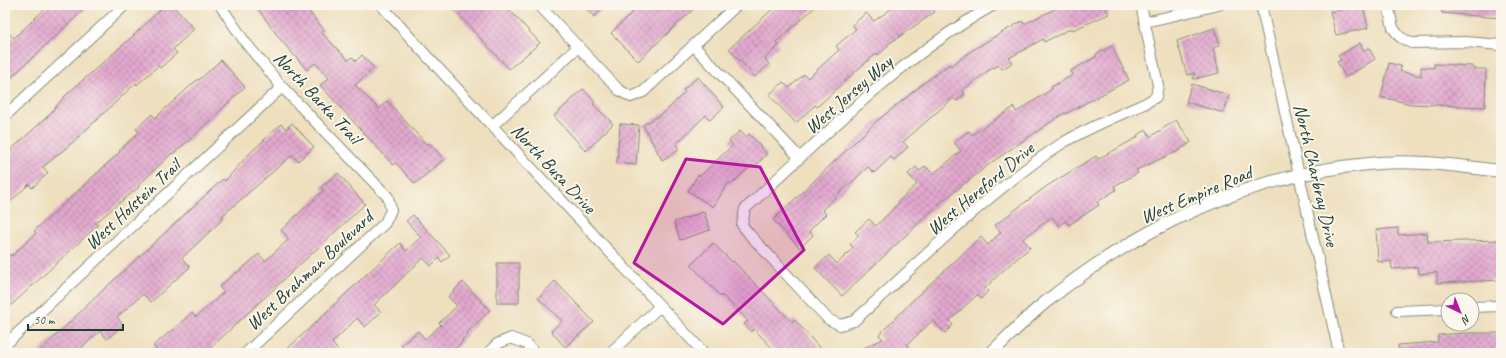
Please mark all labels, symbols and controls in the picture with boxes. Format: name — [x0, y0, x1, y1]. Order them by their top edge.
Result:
street label: North Barka Trail — [268, 46, 369, 152]
street label: West Jersey Way — [800, 49, 899, 139]
street label: North Charbray Drive — [1288, 102, 1344, 250]
street label: North Busa Drive — [506, 119, 602, 220]
street label: West Hereford Drive — [922, 136, 1040, 241]
street label: West Holstein Trail — [80, 152, 188, 255]
street label: West Empire Road — [1137, 160, 1258, 229]
street label: West Brahman Boulevard — [241, 203, 381, 336]
north arrow — [1440, 292, 1480, 332]
scale bar — [28, 306, 123, 332]
text: 50 m — [34, 312, 56, 328]
text: N — [1458, 312, 1474, 328]

